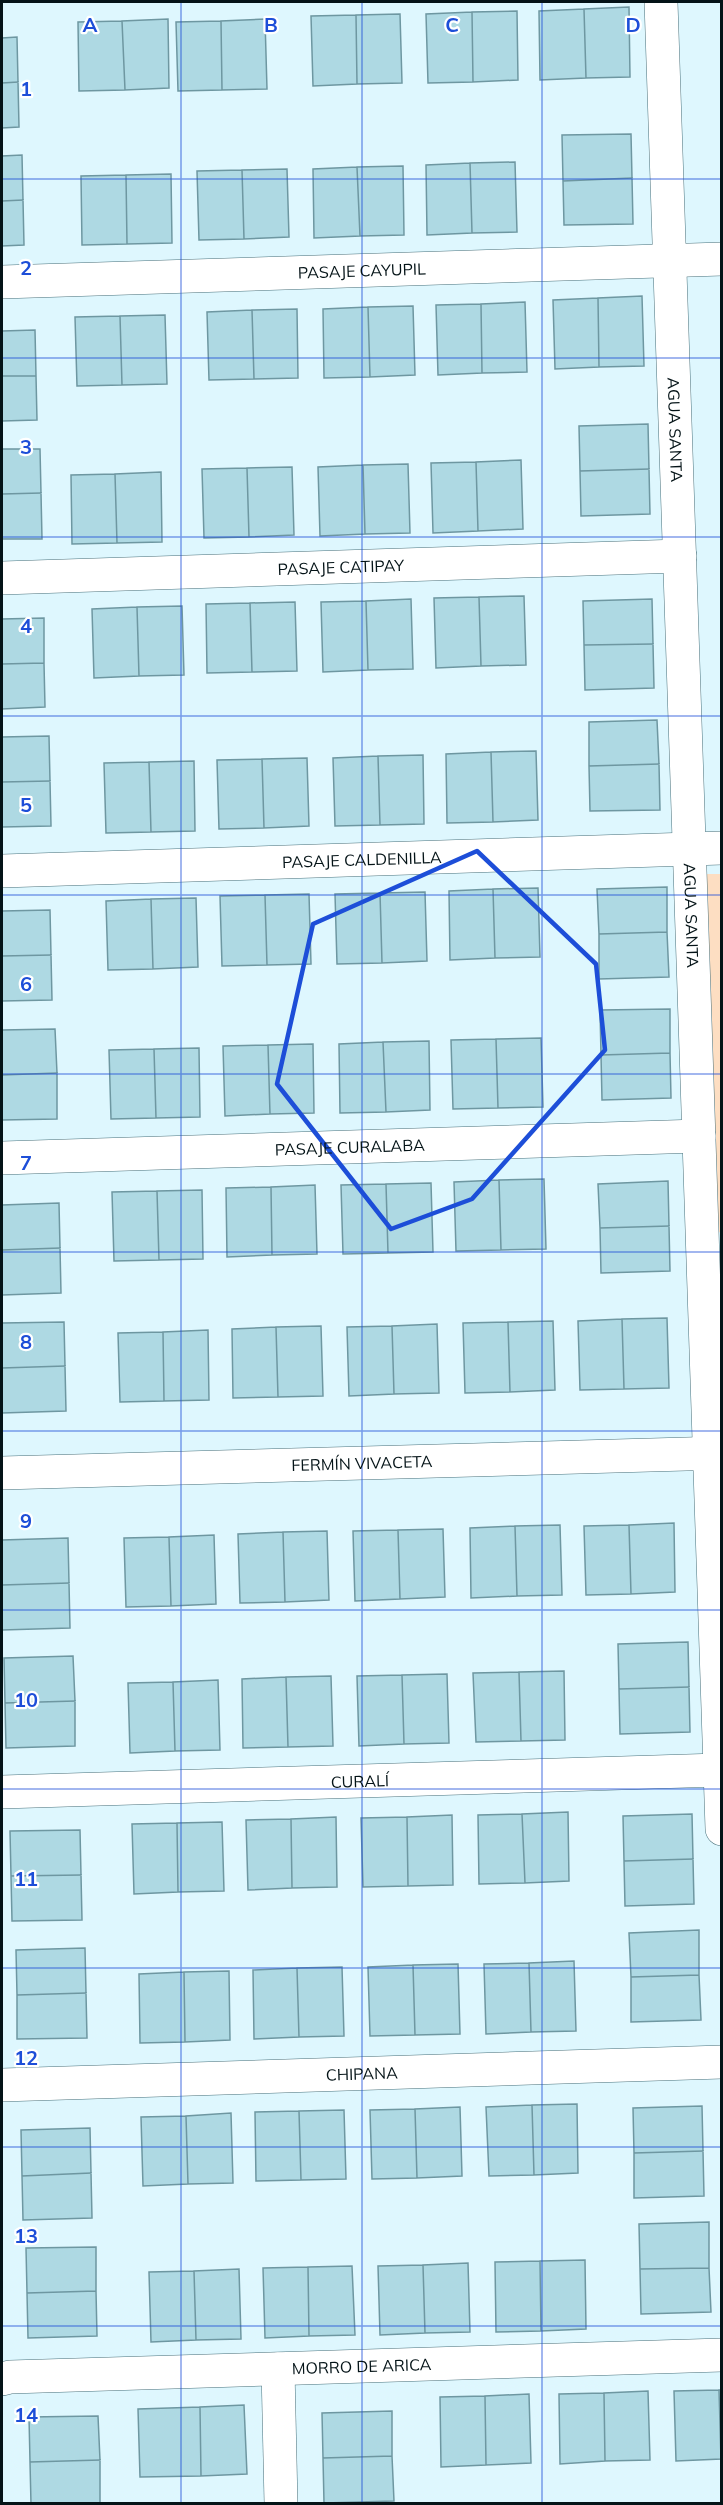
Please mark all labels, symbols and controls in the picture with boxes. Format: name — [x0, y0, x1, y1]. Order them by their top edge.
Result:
text: A — [83, 12, 98, 37]
text: B — [264, 12, 278, 37]
text: C — [445, 12, 459, 37]
text: D — [625, 12, 641, 37]
text: 1 — [20, 76, 32, 101]
text: 2 — [20, 255, 32, 280]
street label: PASAJE CAYUPIL — [298, 258, 426, 283]
street label: AGUA SANTA — [664, 377, 687, 483]
text: 3 — [20, 434, 32, 459]
street label: PASAJE CATIPAY — [277, 555, 405, 579]
text: 4 — [20, 613, 32, 638]
text: 5 — [20, 792, 32, 817]
street label: PASAJE CALDENILLA — [282, 847, 442, 872]
street label: AGUA SANTA — [680, 863, 703, 968]
text: 6 — [20, 971, 32, 996]
street label: PASAJE CURALABA — [275, 1135, 425, 1159]
text: 7 — [20, 1150, 32, 1175]
text: 8 — [20, 1329, 32, 1354]
street label: FERMÍN VIVACETA — [291, 1451, 433, 1475]
text: 9 — [20, 1508, 32, 1533]
text: 10 — [14, 1687, 38, 1712]
street label: CURALÍ — [330, 1770, 390, 1792]
text: 11 — [14, 1866, 38, 1891]
text: 12 — [14, 2045, 38, 2070]
street label: CHIPANA — [325, 2062, 398, 2085]
text: 13 — [14, 2223, 38, 2248]
street label: MORRO DE ARICA — [291, 2354, 432, 2378]
text: 14 — [14, 2402, 38, 2427]

